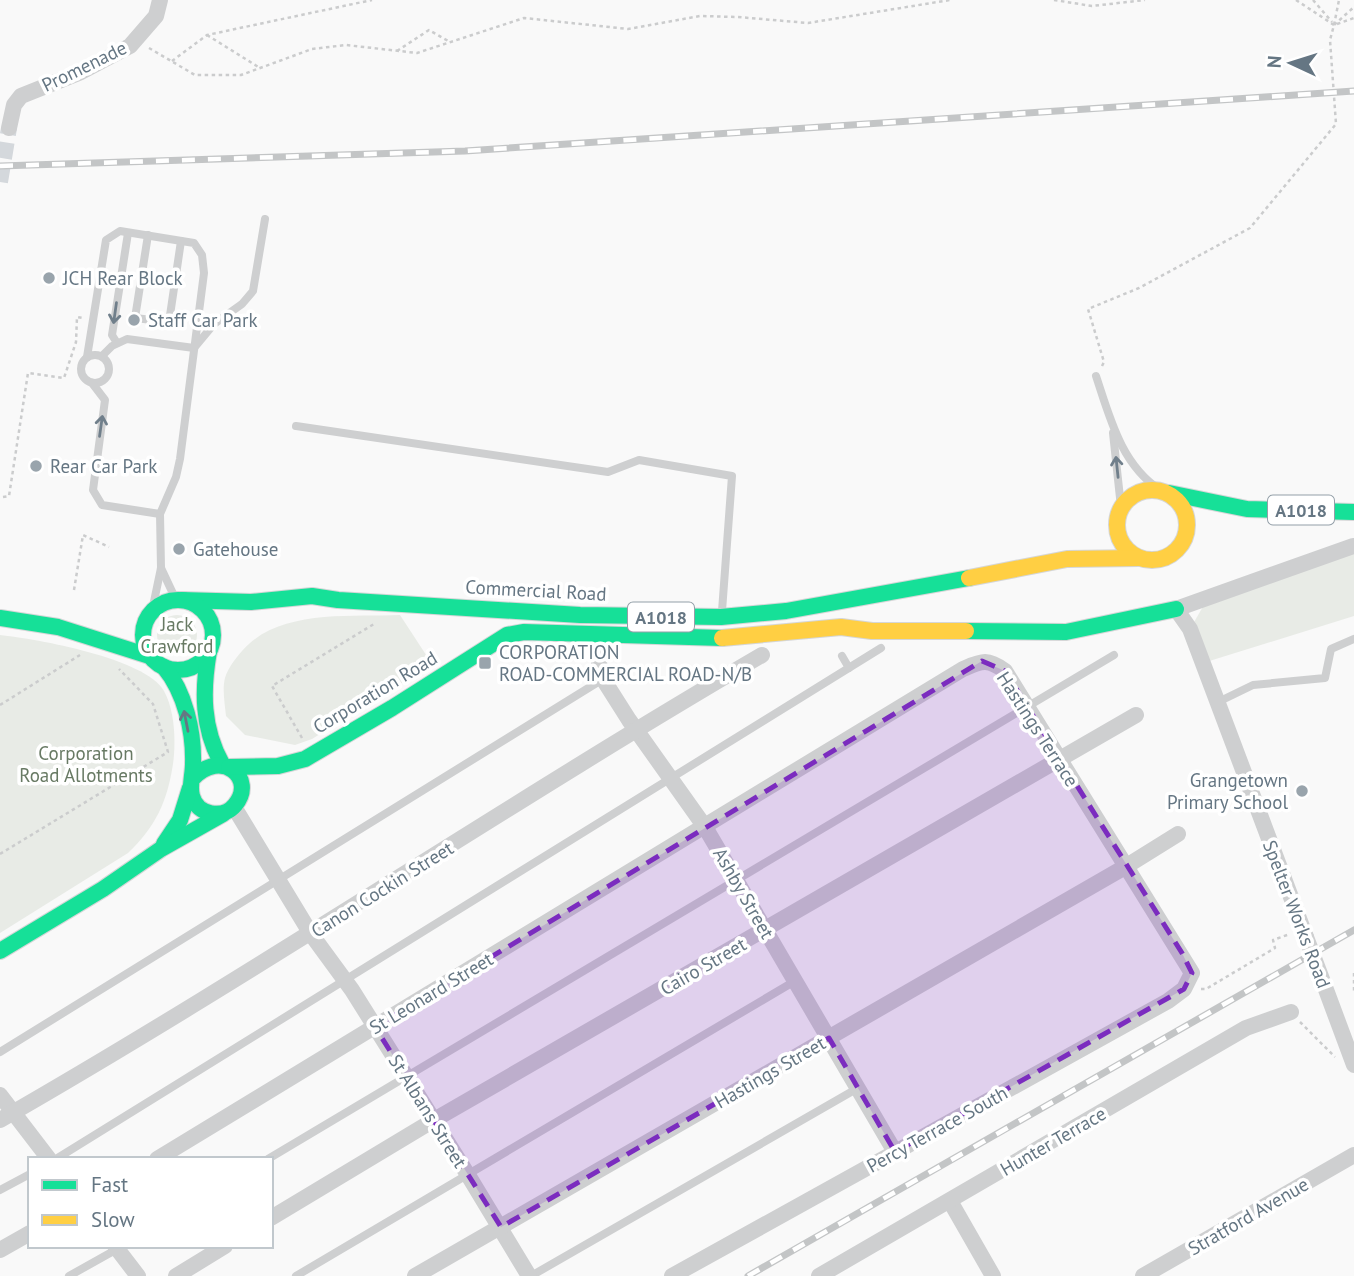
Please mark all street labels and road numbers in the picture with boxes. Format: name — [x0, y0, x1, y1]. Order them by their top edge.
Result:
street label: Promenade — [38, 35, 130, 97]
road number: A1018 — [1268, 496, 1334, 524]
street label: Commercial Road — [465, 574, 607, 606]
road number: A1018 — [628, 602, 694, 632]
street label: Corporation Road — [309, 646, 441, 738]
street label: Hastings Terrace — [992, 667, 1084, 791]
street label: Canon Cockin Street — [306, 835, 458, 942]
street label: Spelter Works Road — [1258, 837, 1336, 991]
street label: Ashby Street — [708, 843, 780, 943]
street label: Cairo Street — [656, 932, 751, 1000]
street label: St Leonard Street — [365, 946, 498, 1039]
street label: Hastings Street — [710, 1030, 830, 1113]
street label: St Albans Street — [384, 1050, 473, 1173]
street label: Percy Terrace South — [862, 1080, 1012, 1178]
street label: Hunter Terrace — [996, 1101, 1110, 1181]
street label: Stratford Avenue — [1183, 1172, 1313, 1260]

